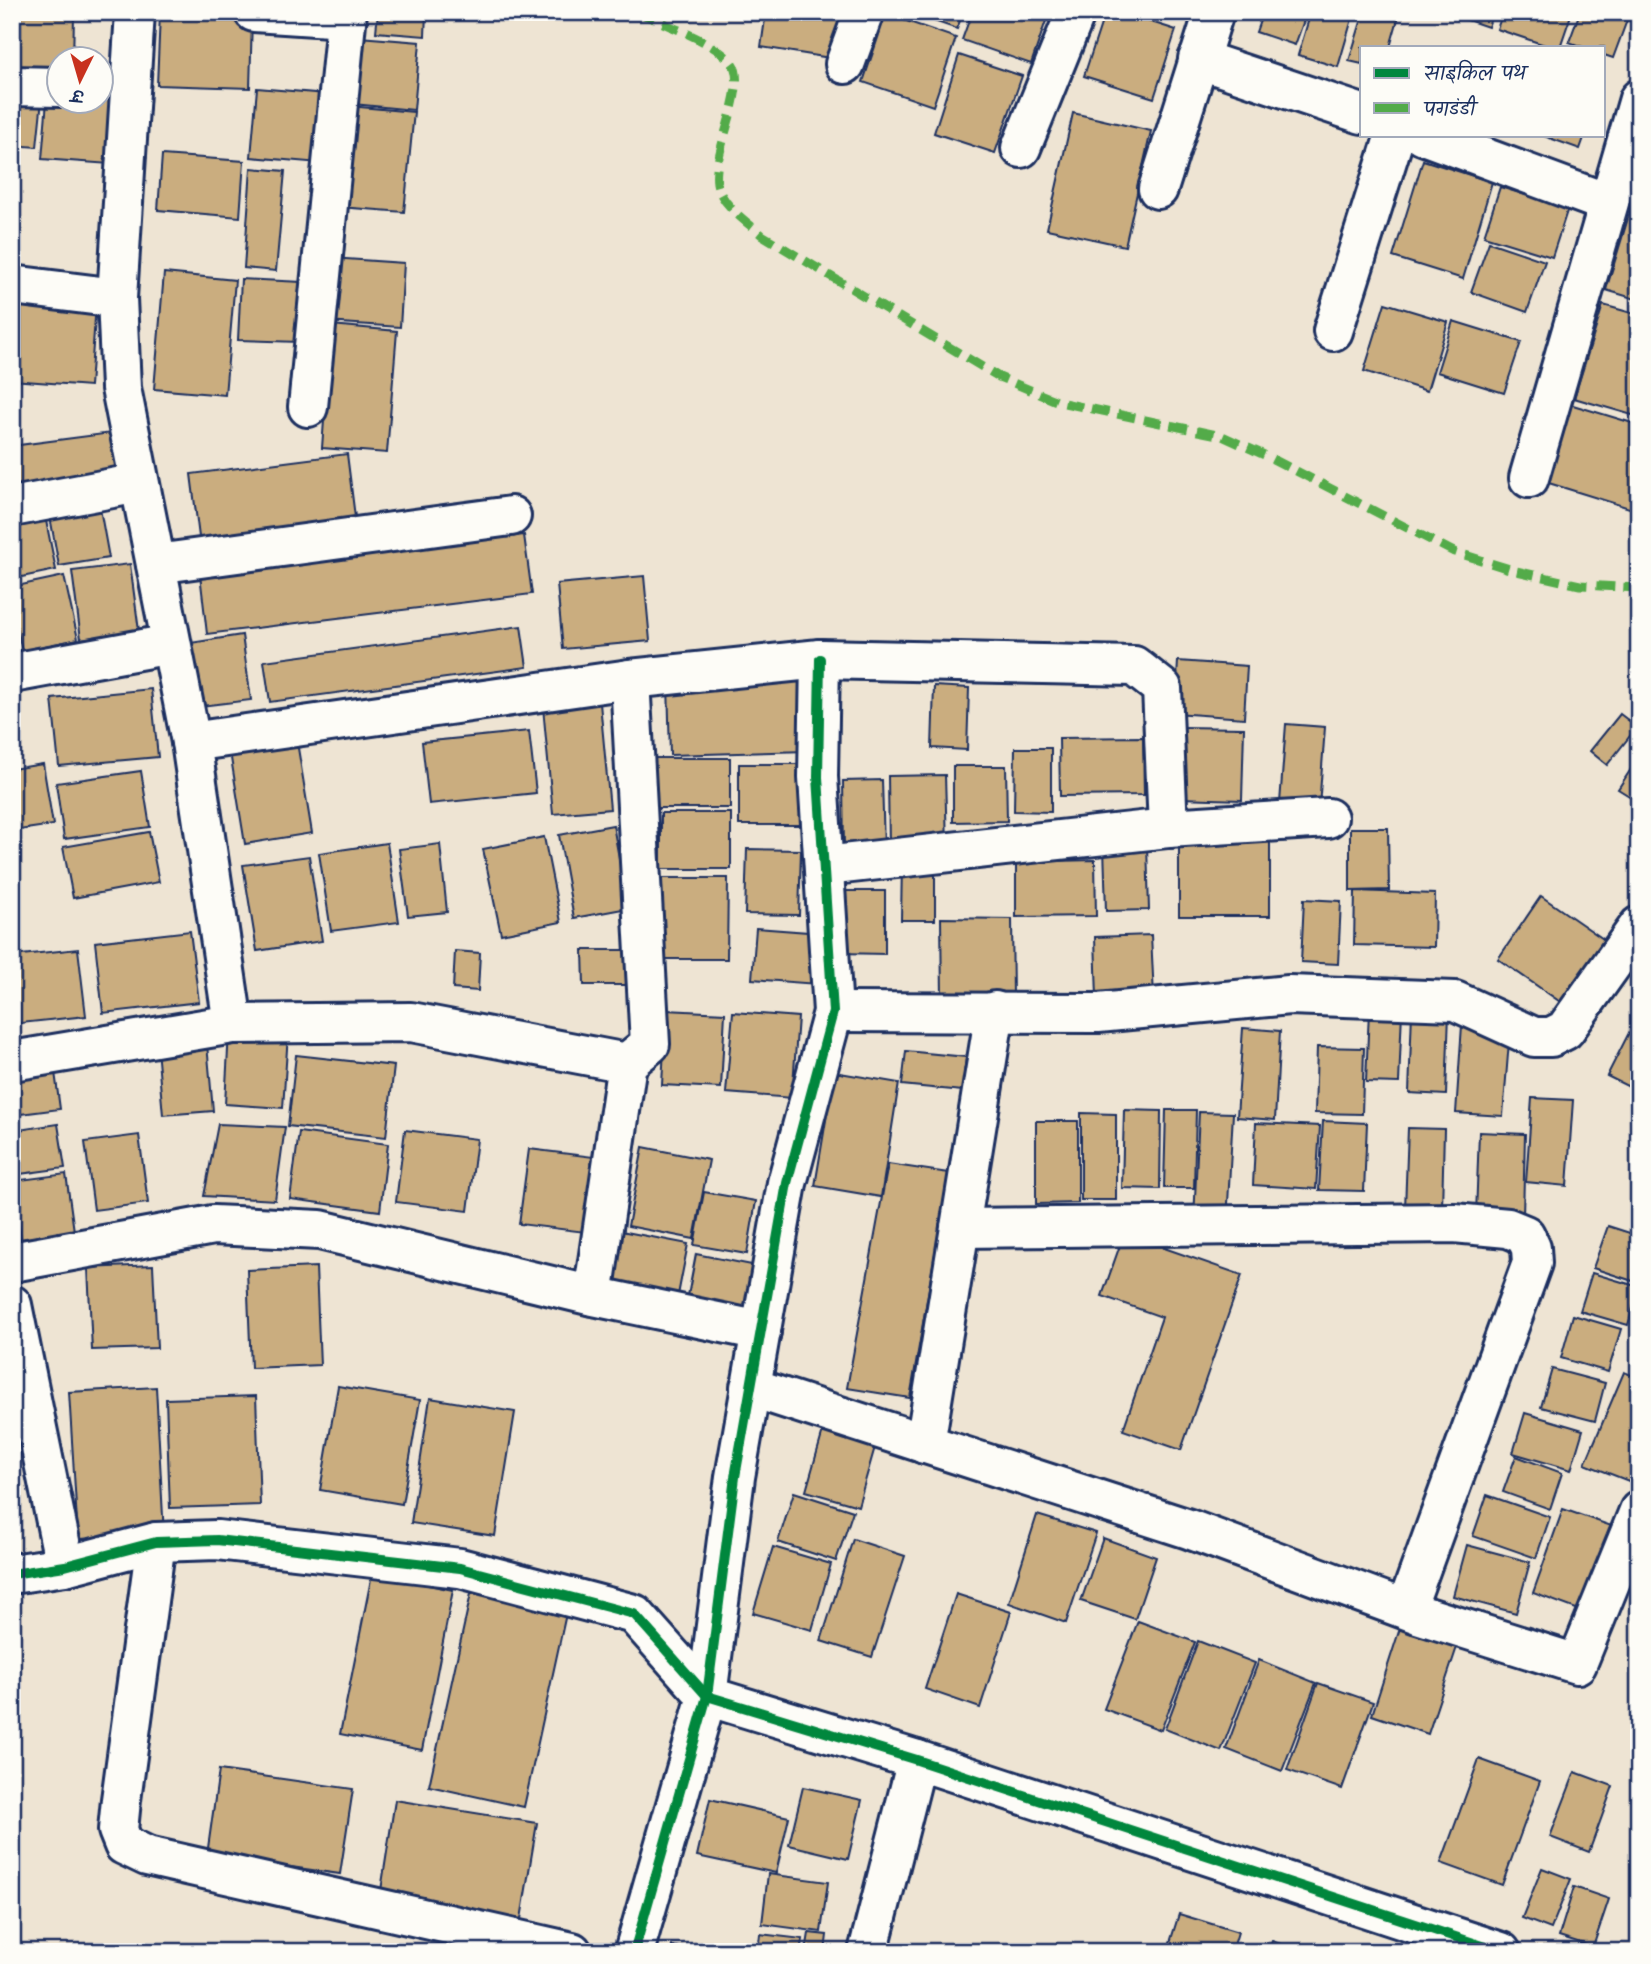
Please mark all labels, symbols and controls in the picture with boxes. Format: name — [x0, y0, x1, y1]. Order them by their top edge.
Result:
north arrow — [46, 46, 116, 116]
legend — [1360, 46, 1606, 136]
text: साइकिल पथ — [1424, 58, 1530, 91]
text: उ — [67, 79, 86, 110]
text: पगडंडी — [1423, 94, 1480, 127]

